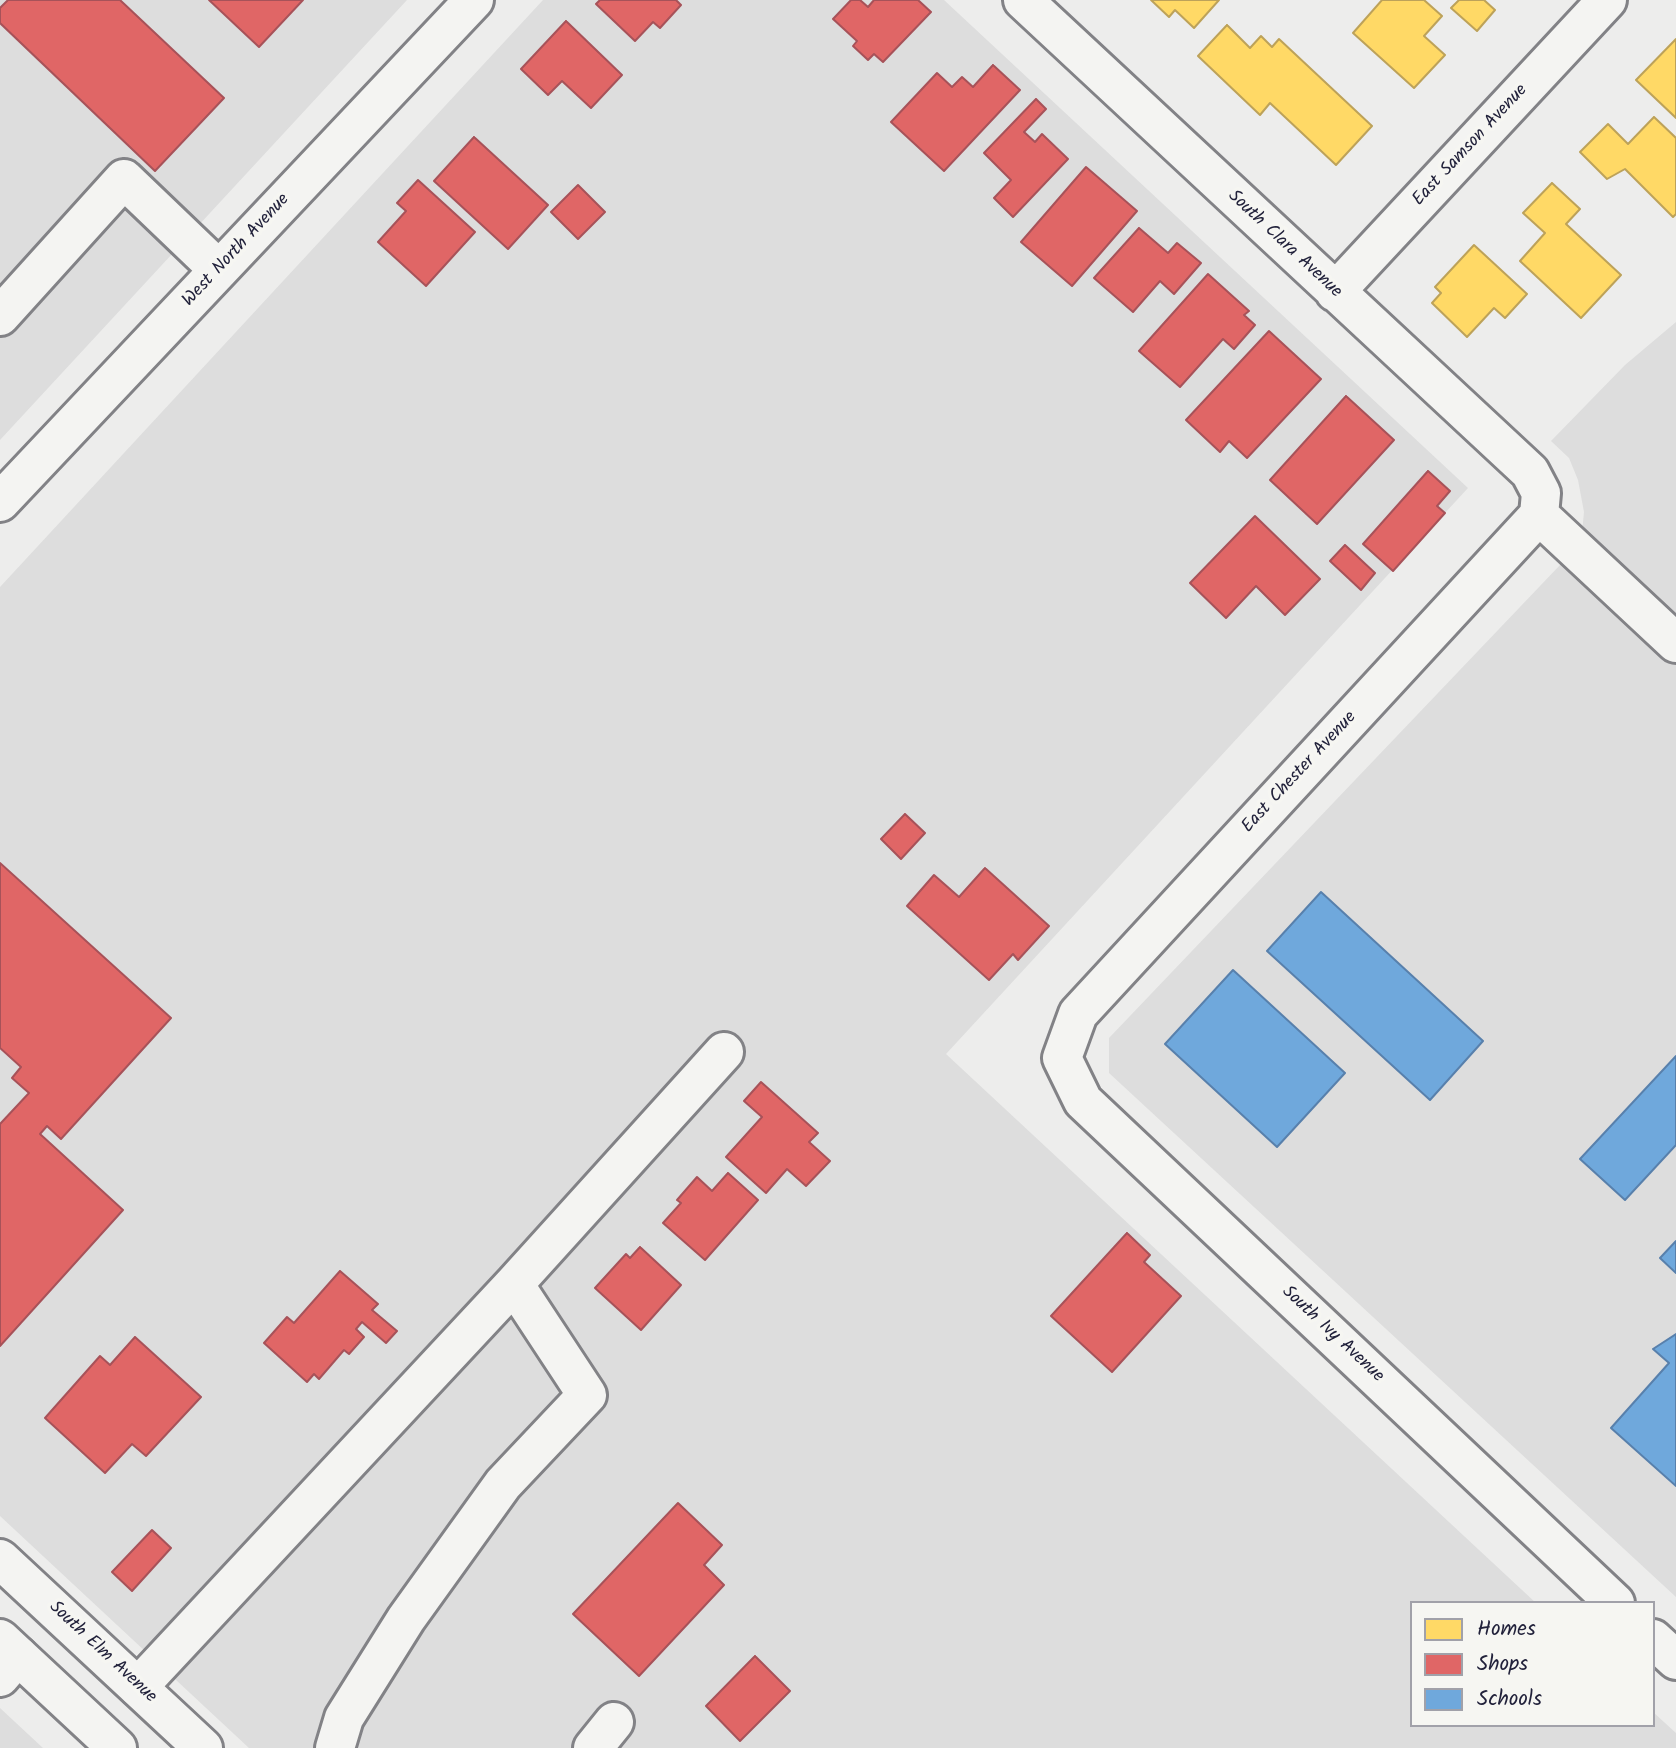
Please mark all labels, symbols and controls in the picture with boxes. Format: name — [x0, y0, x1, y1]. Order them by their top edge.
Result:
street label: East Samson Avenue — [1409, 81, 1533, 211]
street label: South Clara Avenue — [1222, 186, 1346, 304]
street label: West North Avenue — [179, 190, 295, 312]
street label: East Chester Avenue — [1238, 708, 1362, 838]
street label: South Ivy Avenue — [1276, 1282, 1388, 1388]
street label: South Elm Avenue — [44, 1597, 160, 1709]
legend — [1410, 1601, 1655, 1727]
text: Homes — [1477, 1613, 1536, 1646]
text: Shops — [1477, 1648, 1528, 1681]
text: Schools — [1477, 1683, 1542, 1716]

